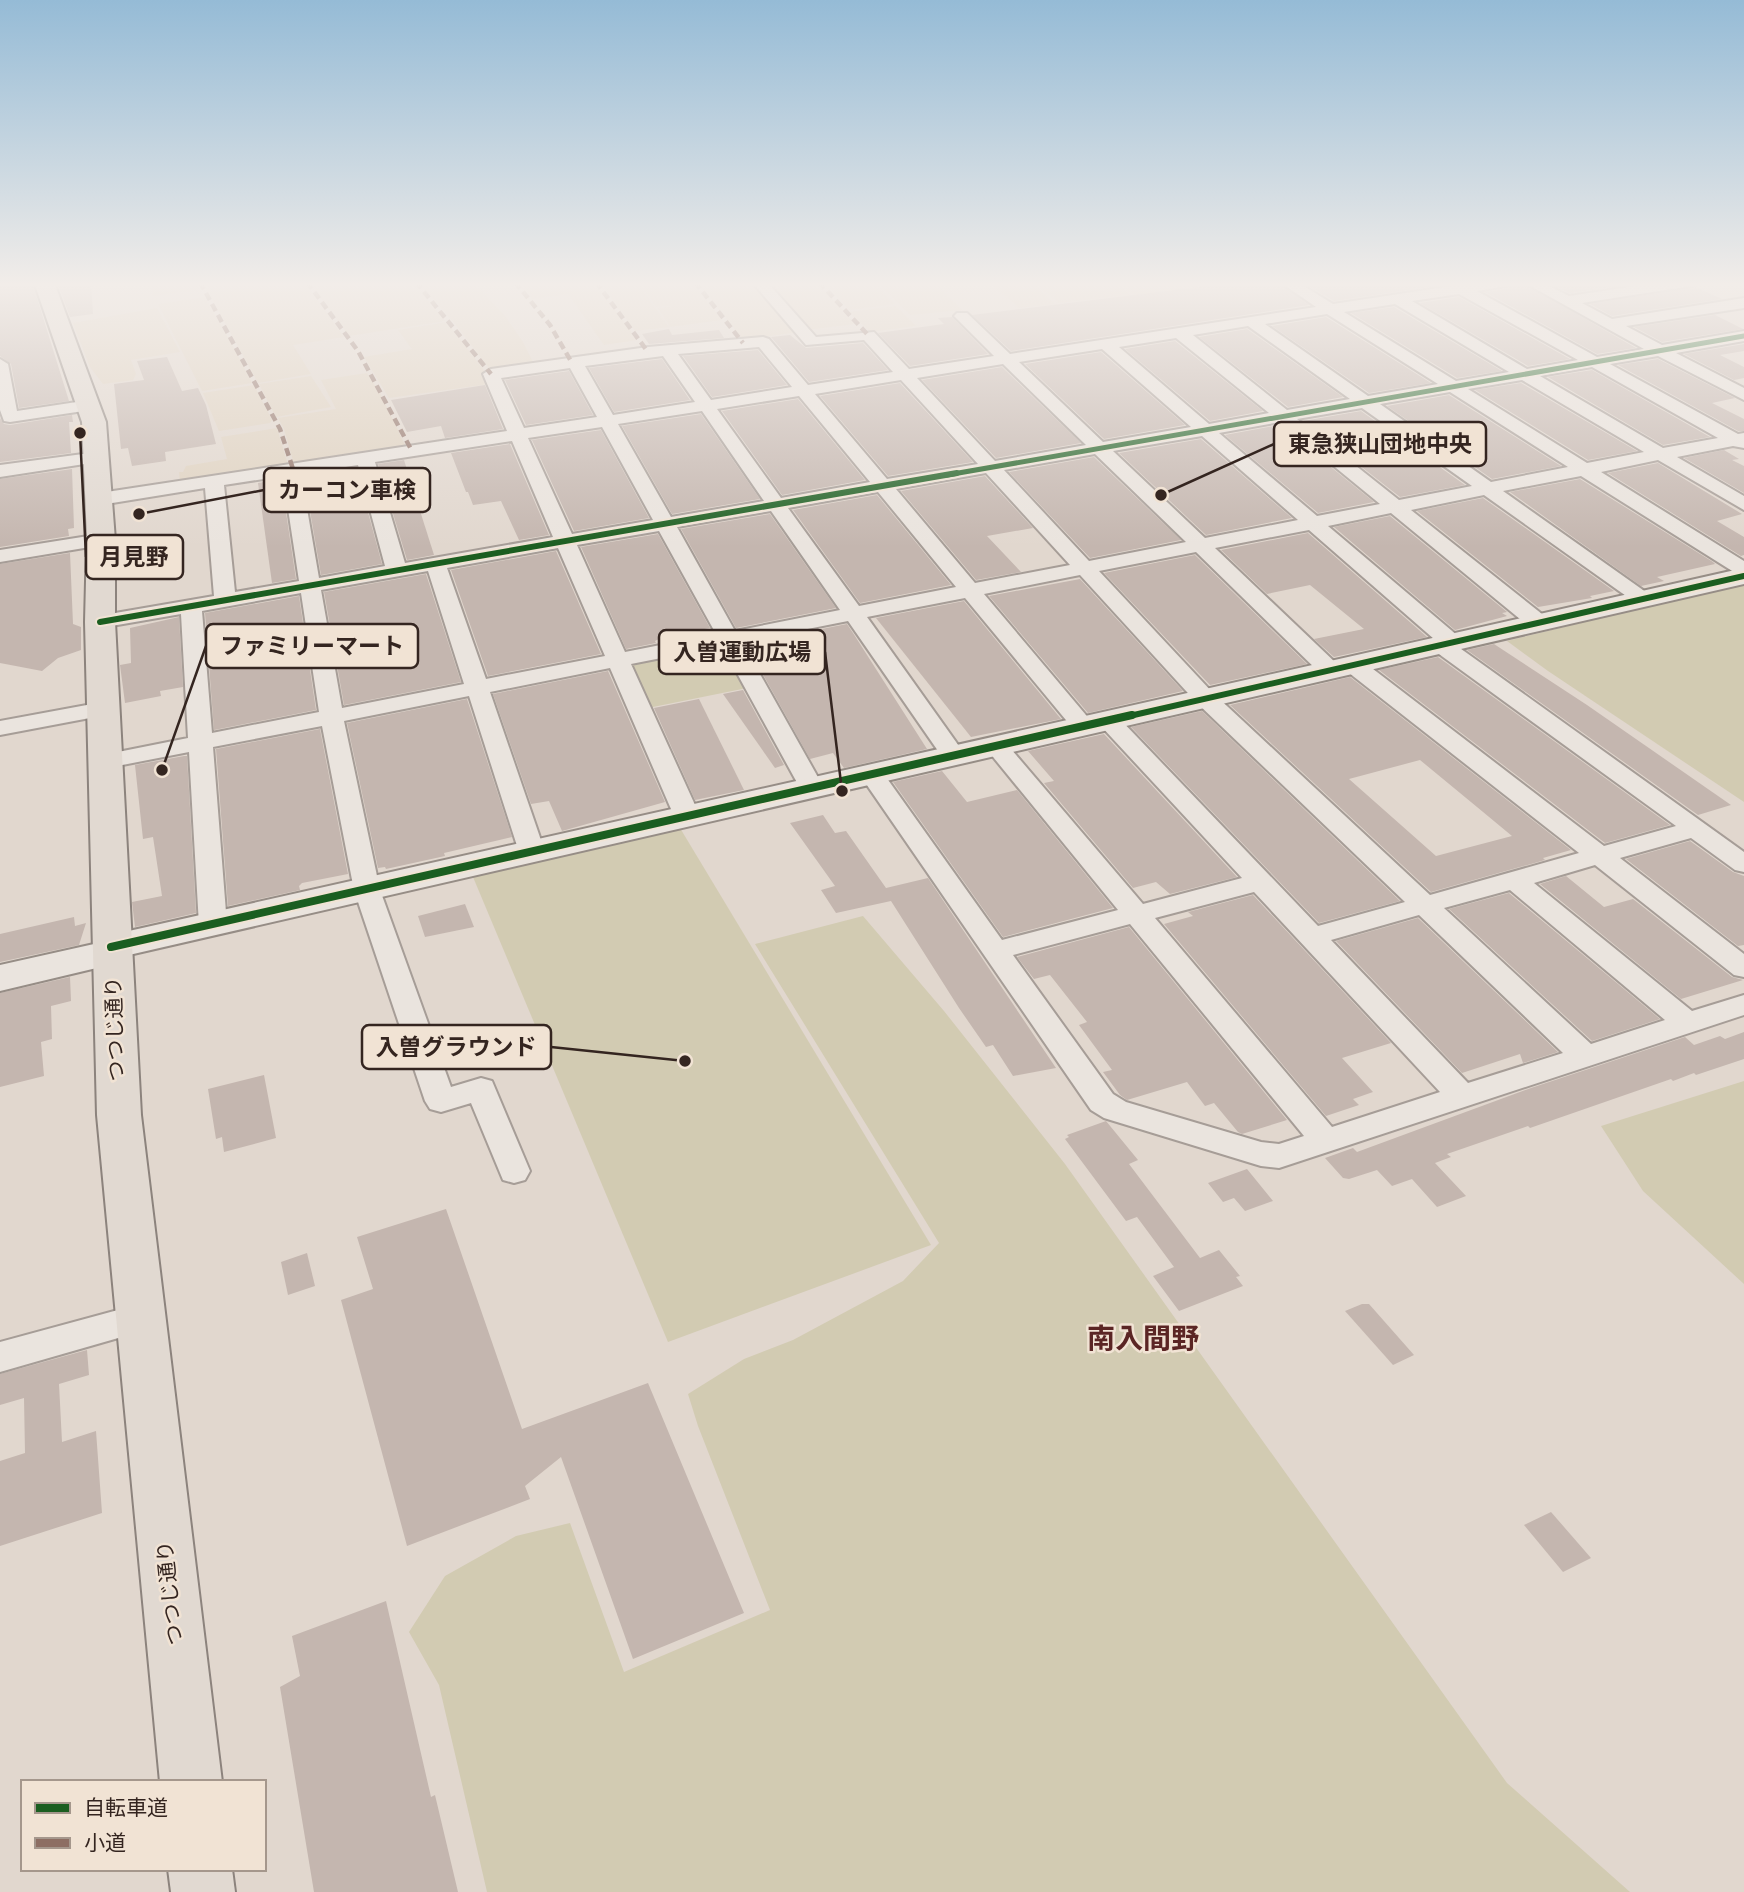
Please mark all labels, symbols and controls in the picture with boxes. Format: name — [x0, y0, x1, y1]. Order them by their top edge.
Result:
callout: 東急狭山団地中央 — [1274, 422, 1486, 466]
text: 東急狭山団地中央 — [1288, 429, 1472, 458]
callout: カーコン車検 — [264, 468, 430, 512]
text: カーコン車検 — [278, 475, 416, 504]
callout: 月見野 — [86, 535, 183, 579]
text: 月見野 — [100, 542, 169, 571]
callout: ファミリーマート — [206, 624, 418, 668]
callout: 入曽運動広場 — [659, 630, 825, 674]
text: ファミリーマート — [220, 631, 404, 660]
text: 入曽運動広場 — [673, 637, 811, 666]
street label: つつじ通り — [99, 976, 130, 1082]
callout: 入曽グラウンド — [362, 1025, 551, 1069]
text: 入曽グラウンド — [376, 1032, 537, 1061]
district label: 南入間野 — [1087, 1320, 1199, 1356]
street label: つつじ通り — [151, 1539, 188, 1647]
legend — [21, 1780, 266, 1871]
text: 自転車道 — [84, 1794, 168, 1821]
text: 小道 — [84, 1829, 126, 1856]

